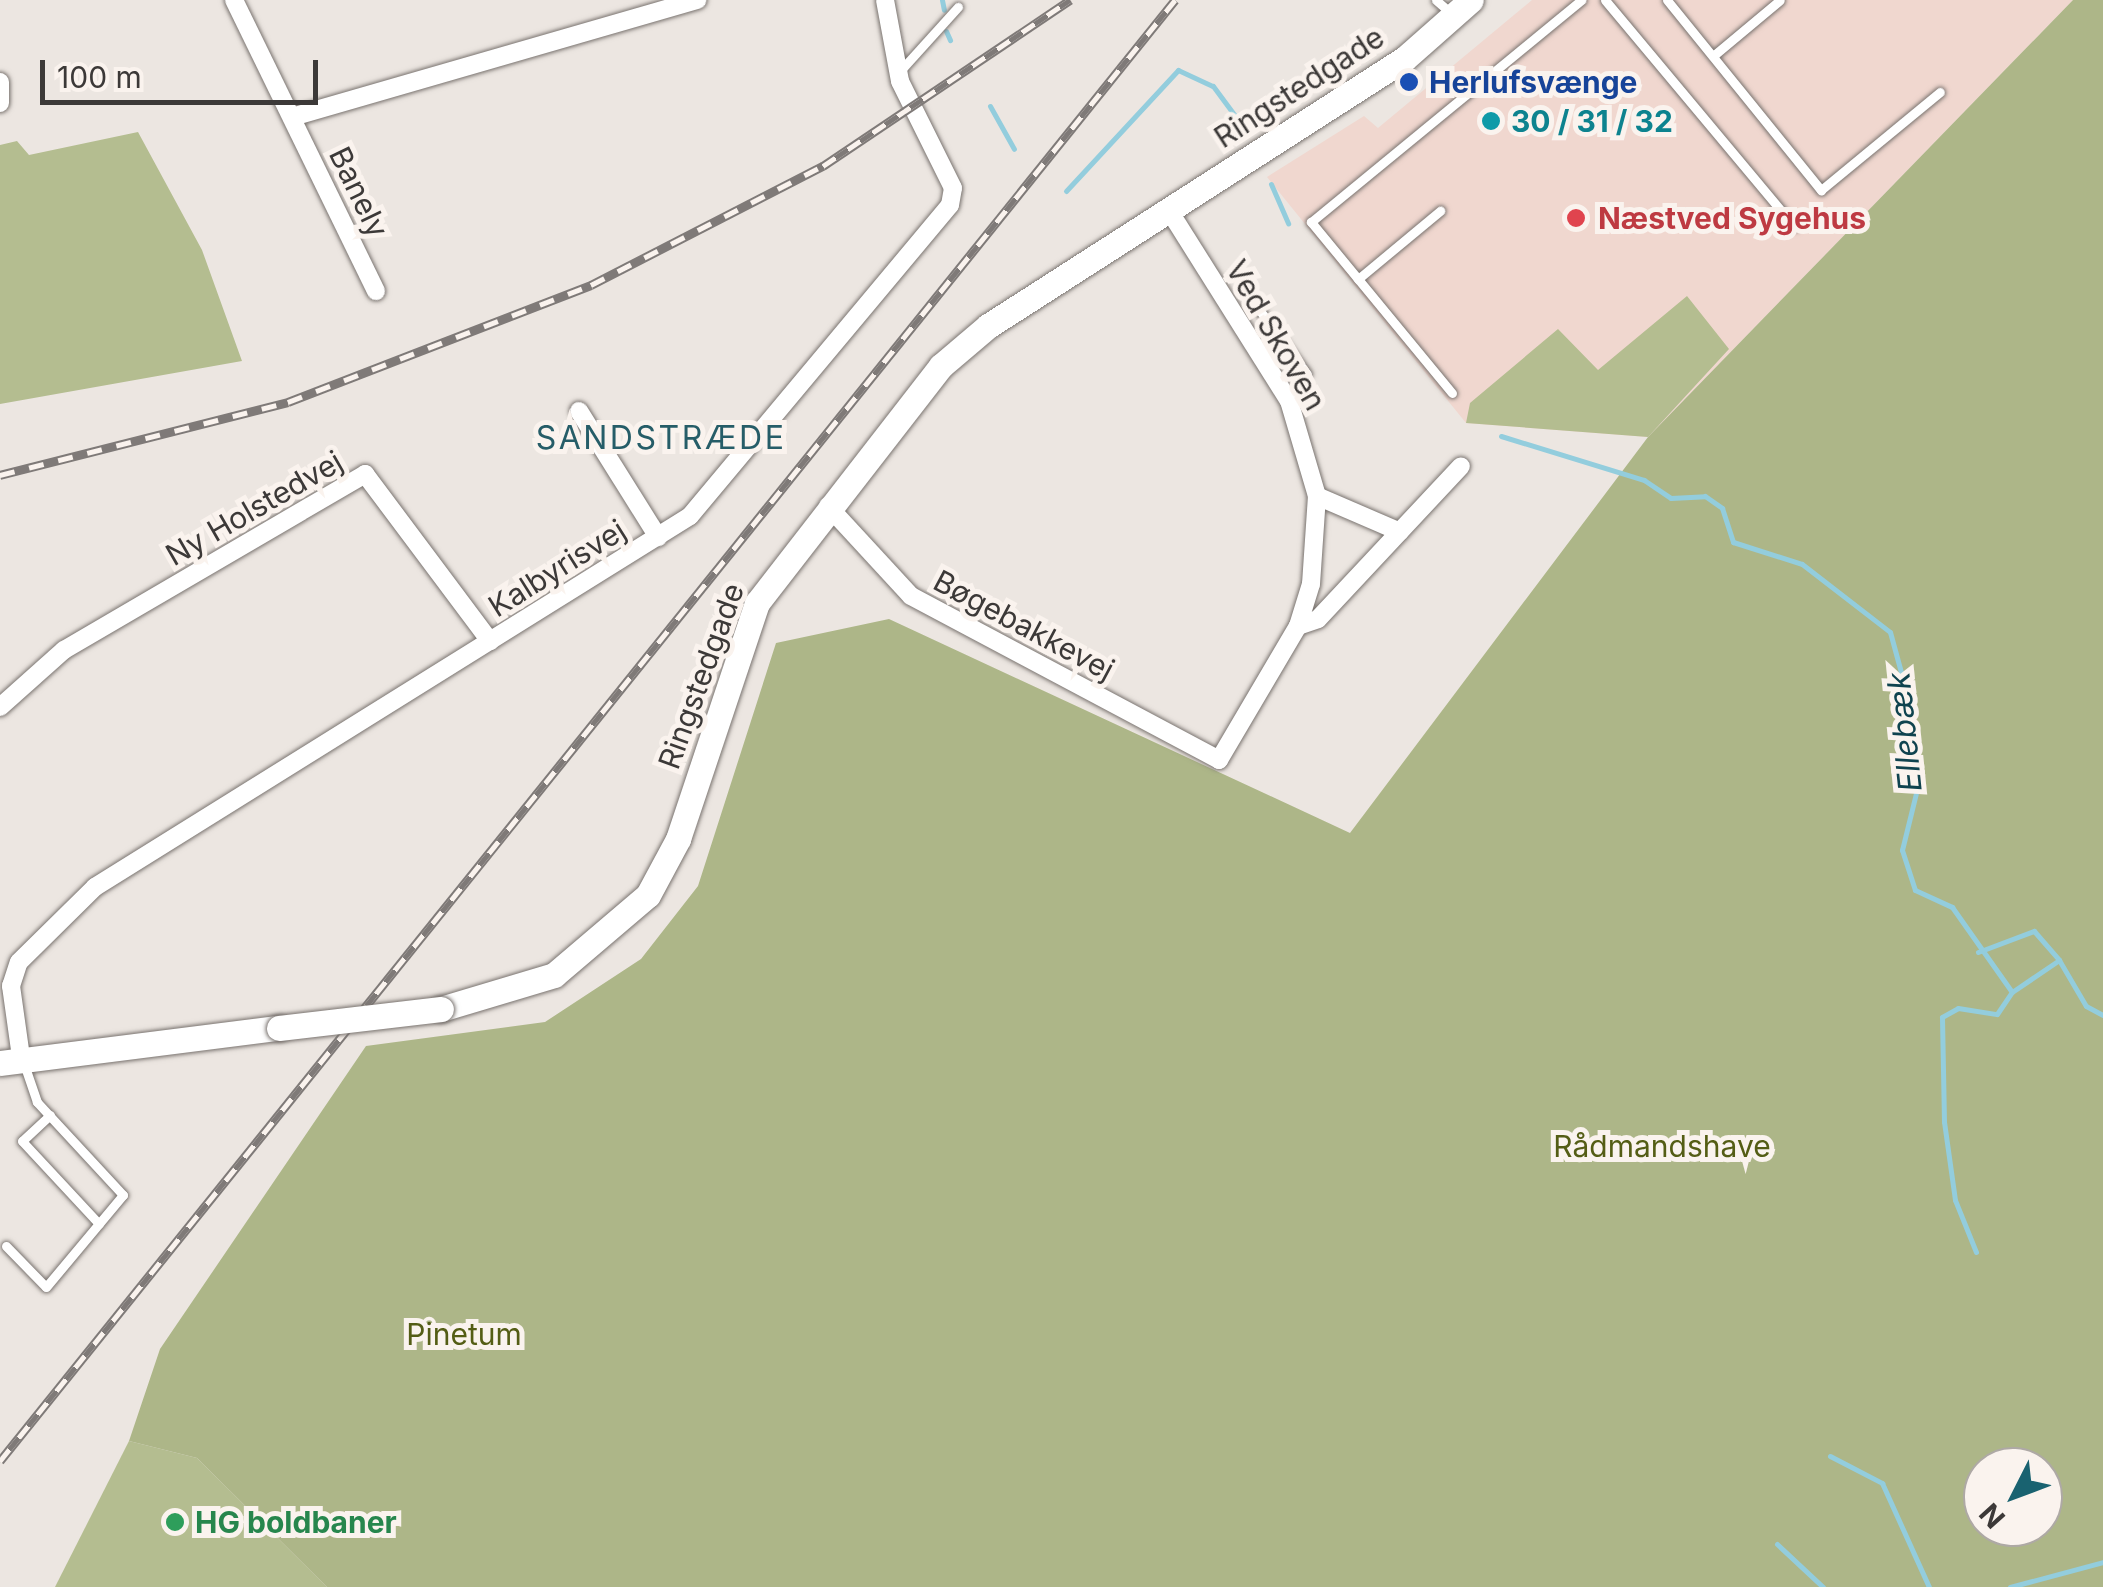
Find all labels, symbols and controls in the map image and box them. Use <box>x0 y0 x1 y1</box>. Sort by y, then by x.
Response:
street label: Ringstedgade <box>1207 19 1391 155</box>
scale bar <box>45 40 322 102</box>
text: 100 m <box>57 59 142 95</box>
place label: Herlufsvænge <box>1429 64 1637 100</box>
marker: Herlufsvænge <box>1398 71 1420 93</box>
place label: 30 / 31 / 32 <box>1511 103 1673 139</box>
marker: 30 / 31 / 32 <box>1480 110 1502 132</box>
street label: Banely <box>322 141 396 243</box>
place label: Næstved Sygehus <box>1598 200 1866 236</box>
marker: Næstved Sygehus <box>1563 205 1589 231</box>
street label: Ved Skoven <box>1219 254 1333 416</box>
district label: SANDSTRÆDE <box>536 419 786 457</box>
street label: Ny Holstedvej <box>159 443 349 573</box>
street label: Kalbyrisvej <box>482 512 632 624</box>
street label: Bøgebakkevej <box>928 562 1120 688</box>
street label: Ringstedgade <box>651 578 751 774</box>
water label: Ellebæk <box>1880 670 1930 794</box>
park label: Rådmandshave <box>1553 1128 1771 1164</box>
park label: Pinetum <box>406 1316 522 1352</box>
north arrow <box>1963 1447 2063 1547</box>
text: N <box>1972 1496 2012 1535</box>
place label: HG boldbaner <box>195 1504 397 1540</box>
marker: HG boldbaner <box>164 1511 186 1533</box>

